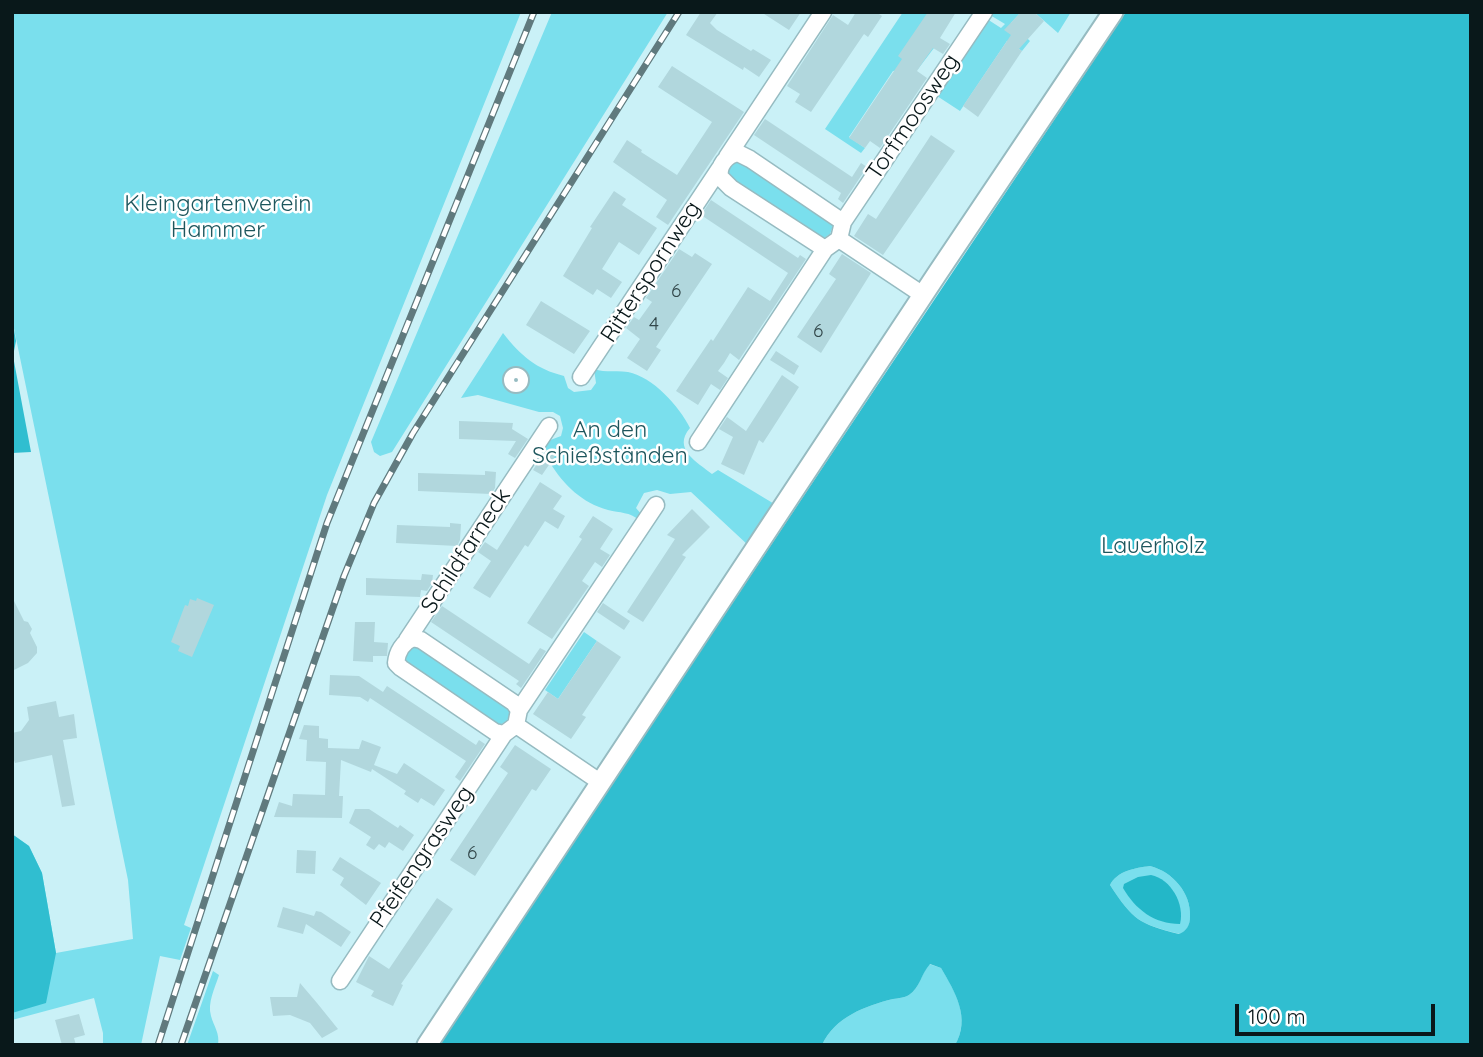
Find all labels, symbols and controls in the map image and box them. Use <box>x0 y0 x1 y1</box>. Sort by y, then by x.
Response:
street label: Torfmoosweg <box>861 49 965 185</box>
park label: Kleingartenverein Hammer <box>124 190 312 244</box>
street label: Ritterspornweg <box>595 196 707 348</box>
house number: 6 <box>671 280 681 302</box>
house number: 4 <box>649 313 659 335</box>
house number: 6 <box>813 320 823 342</box>
park label: An den Schießständen <box>532 416 688 470</box>
street label: Schildfarneck <box>415 483 517 619</box>
park label: Lauerholz <box>1101 532 1205 560</box>
street label: Pfeifengrasweg <box>364 781 480 933</box>
house number: 6 <box>467 842 477 864</box>
scale bar <box>1238 990 1438 1034</box>
text: 100 m <box>1248 1003 1306 1029</box>

